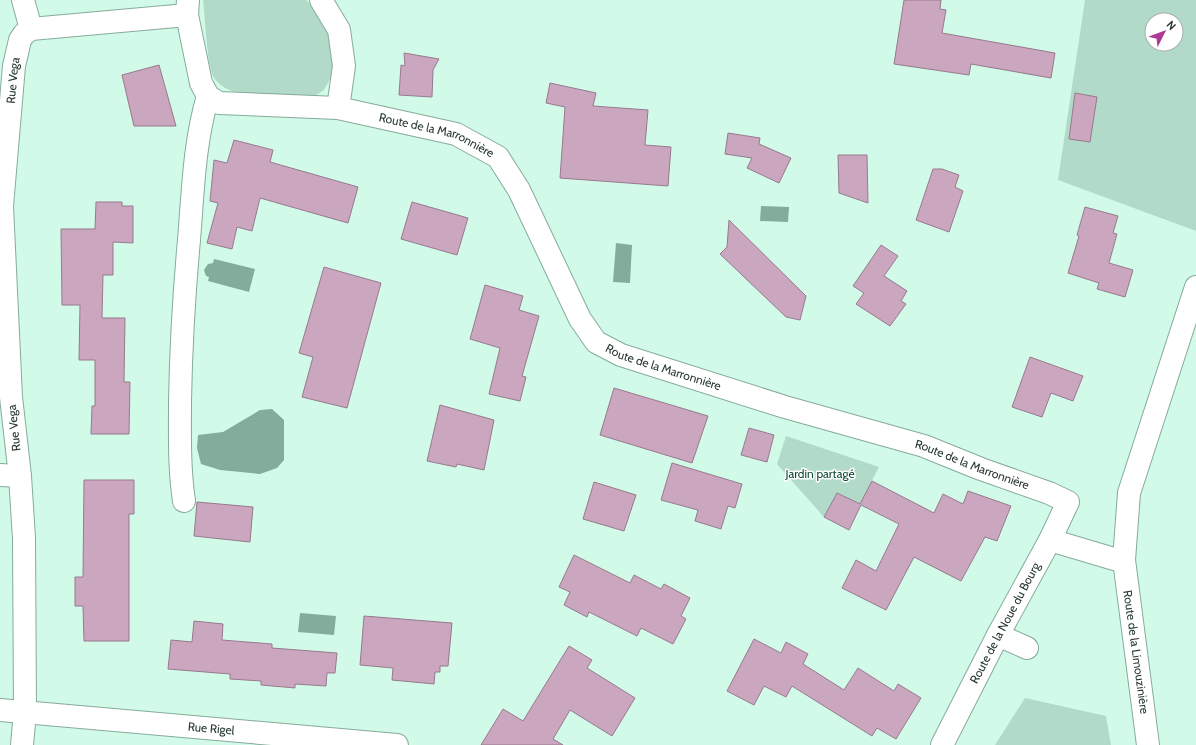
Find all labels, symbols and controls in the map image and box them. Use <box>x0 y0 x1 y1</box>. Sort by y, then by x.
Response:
north arrow <box>1144 12 1184 52</box>
text: N <box>1164 18 1179 33</box>
street label: Rue Vega <box>3 55 23 104</box>
street label: Route de la Marronnière <box>378 109 497 160</box>
street label: Route de la Marronnière <box>603 340 723 393</box>
street label: Rue Vega <box>4 404 23 452</box>
street label: Route de la Marronnière <box>913 436 1031 492</box>
park label: Jardin partagé <box>784 466 855 481</box>
street label: Route de la Noue du Bourg <box>966 559 1043 686</box>
street label: Route de la Limouzinière <box>1120 589 1153 715</box>
street label: Rue Rigel <box>187 719 235 738</box>

